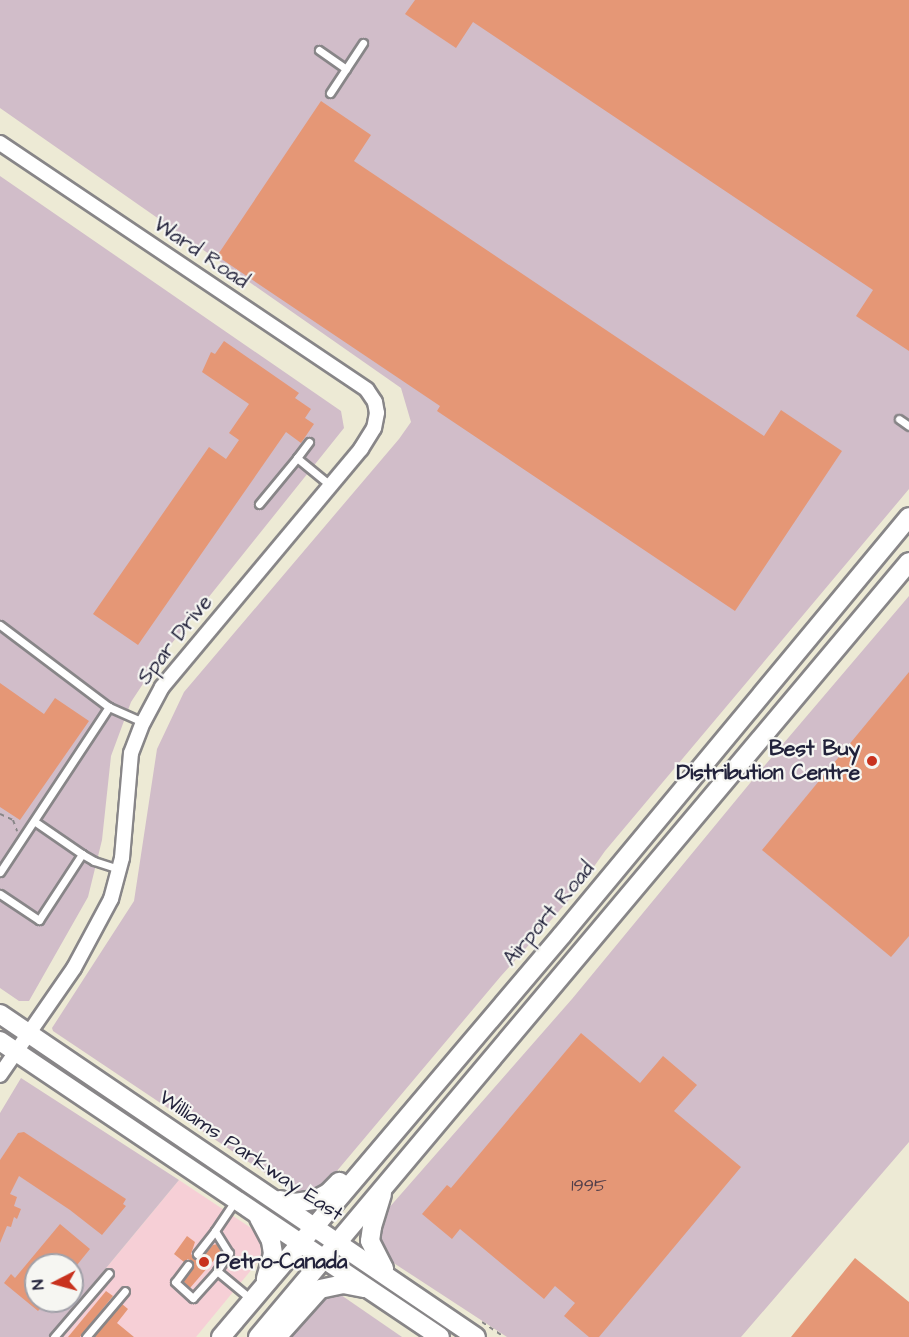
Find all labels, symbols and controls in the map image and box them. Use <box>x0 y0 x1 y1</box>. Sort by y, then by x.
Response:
street label: Ward Road <box>149 212 253 294</box>
street label: Spar Drive <box>132 590 218 690</box>
place label: Best Buy Distribution Centre <box>676 736 860 786</box>
marker: Best Buy Distribution Centre <box>865 754 879 768</box>
street label: Airport Road <box>498 857 600 971</box>
street label: Williams Parkway East <box>154 1085 348 1227</box>
house number: 1995 <box>571 1175 607 1197</box>
place label: Petro-Canada <box>216 1249 347 1275</box>
north arrow <box>24 1253 84 1313</box>
marker: Petro-Canada <box>197 1255 211 1269</box>
text: N <box>27 1279 50 1291</box>

